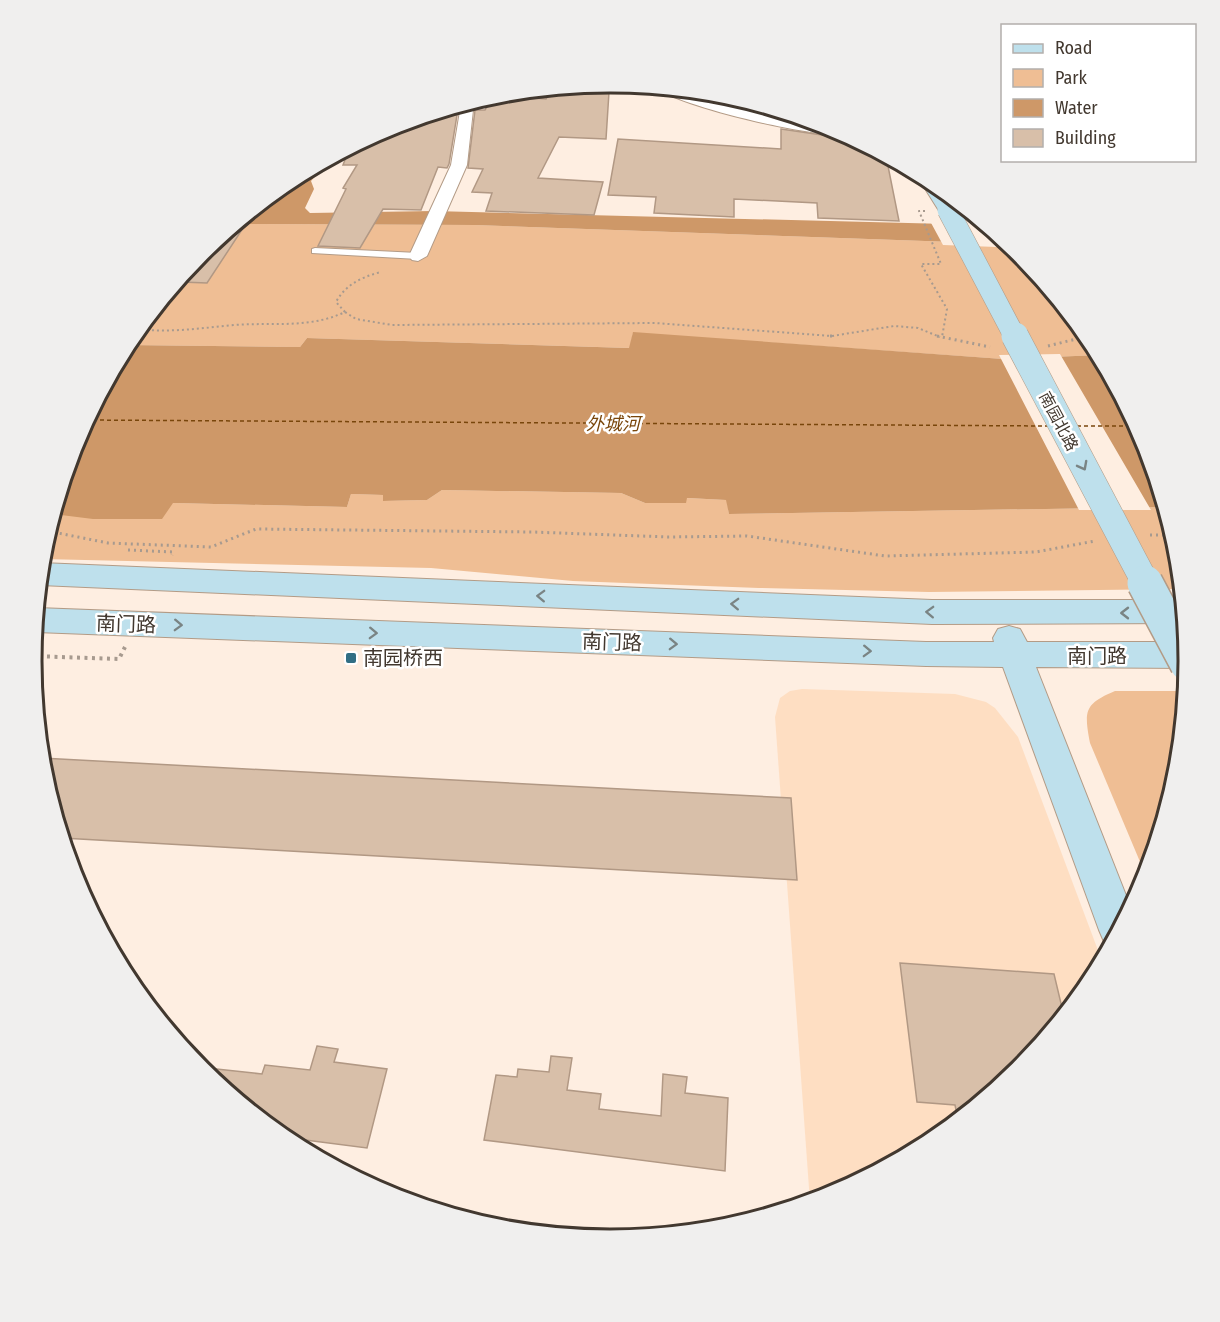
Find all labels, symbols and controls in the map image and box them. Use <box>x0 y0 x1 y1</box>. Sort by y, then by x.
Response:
legend <box>1001 24 1196 162</box>
text: Road <box>1055 37 1092 59</box>
text: Park <box>1055 67 1088 89</box>
text: Water <box>1055 97 1098 119</box>
text: Building <box>1055 127 1116 149</box>
street label: 南园北路 <box>1035 389 1082 454</box>
water label: 外城河 <box>586 413 643 435</box>
one-way arrow <box>1076 460 1087 471</box>
one-way arrow <box>536 589 545 602</box>
one-way arrow <box>731 598 740 611</box>
one-way arrow <box>926 606 935 618</box>
one-way arrow <box>1121 607 1130 619</box>
street label: 南门路 <box>96 611 156 637</box>
one-way arrow <box>173 619 182 632</box>
one-way arrow <box>368 626 377 639</box>
street label: 南门路 <box>582 629 642 655</box>
one-way arrow <box>668 638 677 650</box>
street label: 南门路 <box>1067 644 1127 668</box>
one-way arrow <box>863 645 872 658</box>
place label: 南园桥西 <box>363 646 443 670</box>
marker: 南园桥西 <box>344 651 358 665</box>

